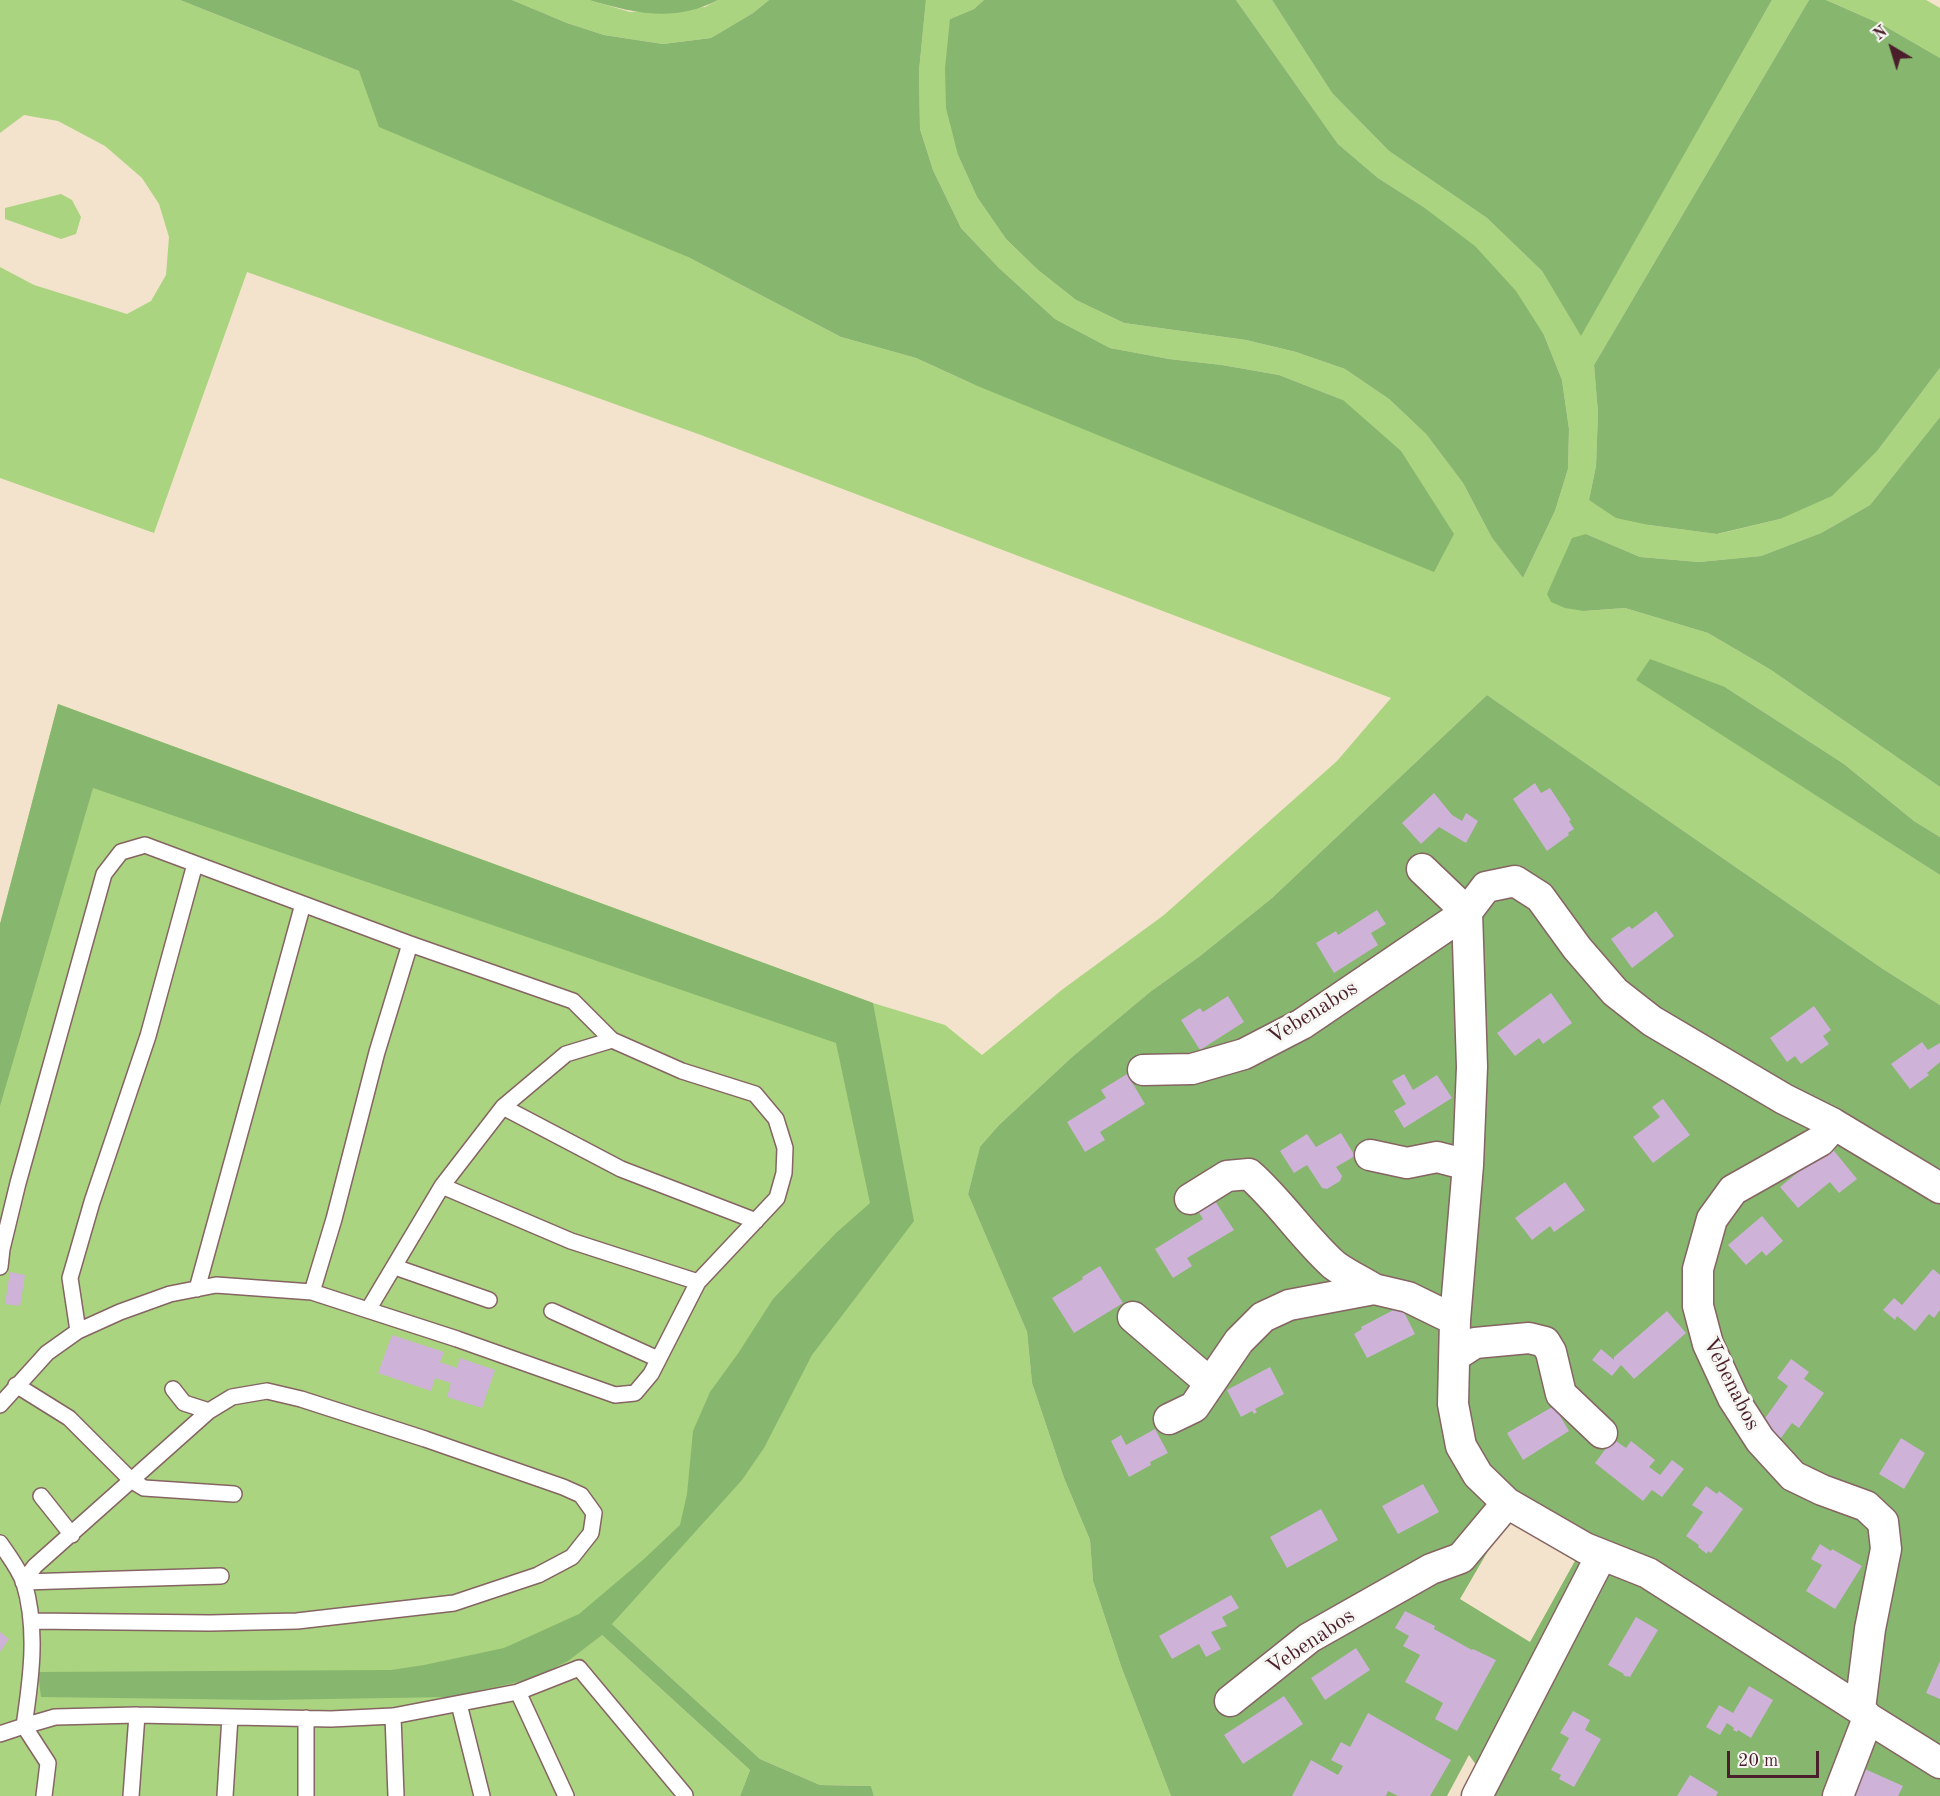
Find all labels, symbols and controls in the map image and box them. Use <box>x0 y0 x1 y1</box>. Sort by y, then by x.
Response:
north arrow <box>1862 18 1922 78</box>
text: N <box>1871 24 1891 44</box>
street label: Vebenabos <box>1263 975 1363 1051</box>
street label: Vebenabos <box>1696 1333 1766 1435</box>
street label: Vebenabos <box>1262 1603 1360 1681</box>
scale bar <box>1730 1739 1822 1777</box>
text: 20 m <box>1738 1752 1778 1770</box>

